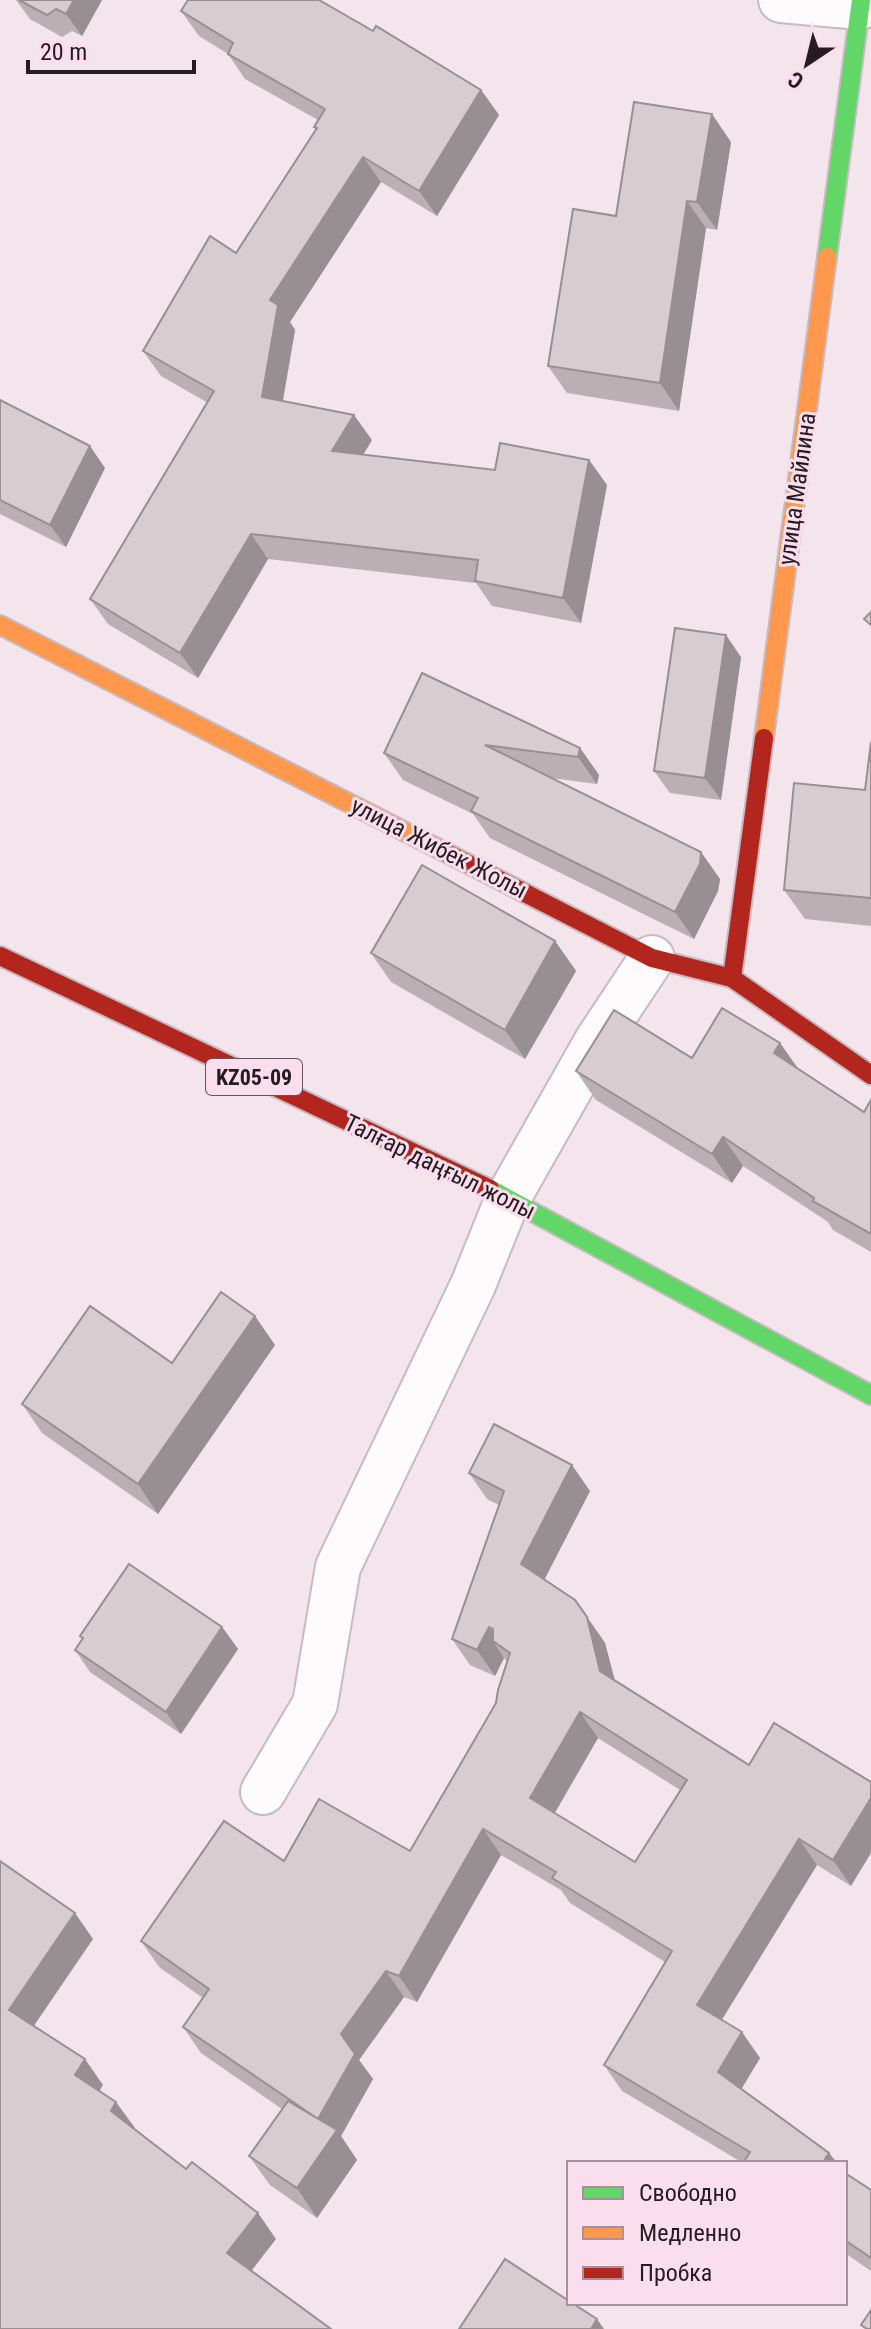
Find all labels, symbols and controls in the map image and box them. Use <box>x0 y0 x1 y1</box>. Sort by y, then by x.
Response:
scale bar <box>28 24 194 74</box>
north arrow <box>767 24 847 104</box>
text: 20 m <box>40 38 87 66</box>
text: С <box>784 66 808 94</box>
street label: улица Майлина <box>772 411 822 567</box>
street label: улица Жибек Жолы <box>346 792 532 904</box>
road number: KZ05-09 <box>206 1059 302 1095</box>
street label: Талғар даңғыл жолы <box>340 1109 540 1225</box>
legend <box>567 2161 847 2305</box>
text: Свободно <box>639 2179 737 2207</box>
text: Медленно <box>639 2219 741 2247</box>
text: Пробка <box>639 2259 712 2287</box>

